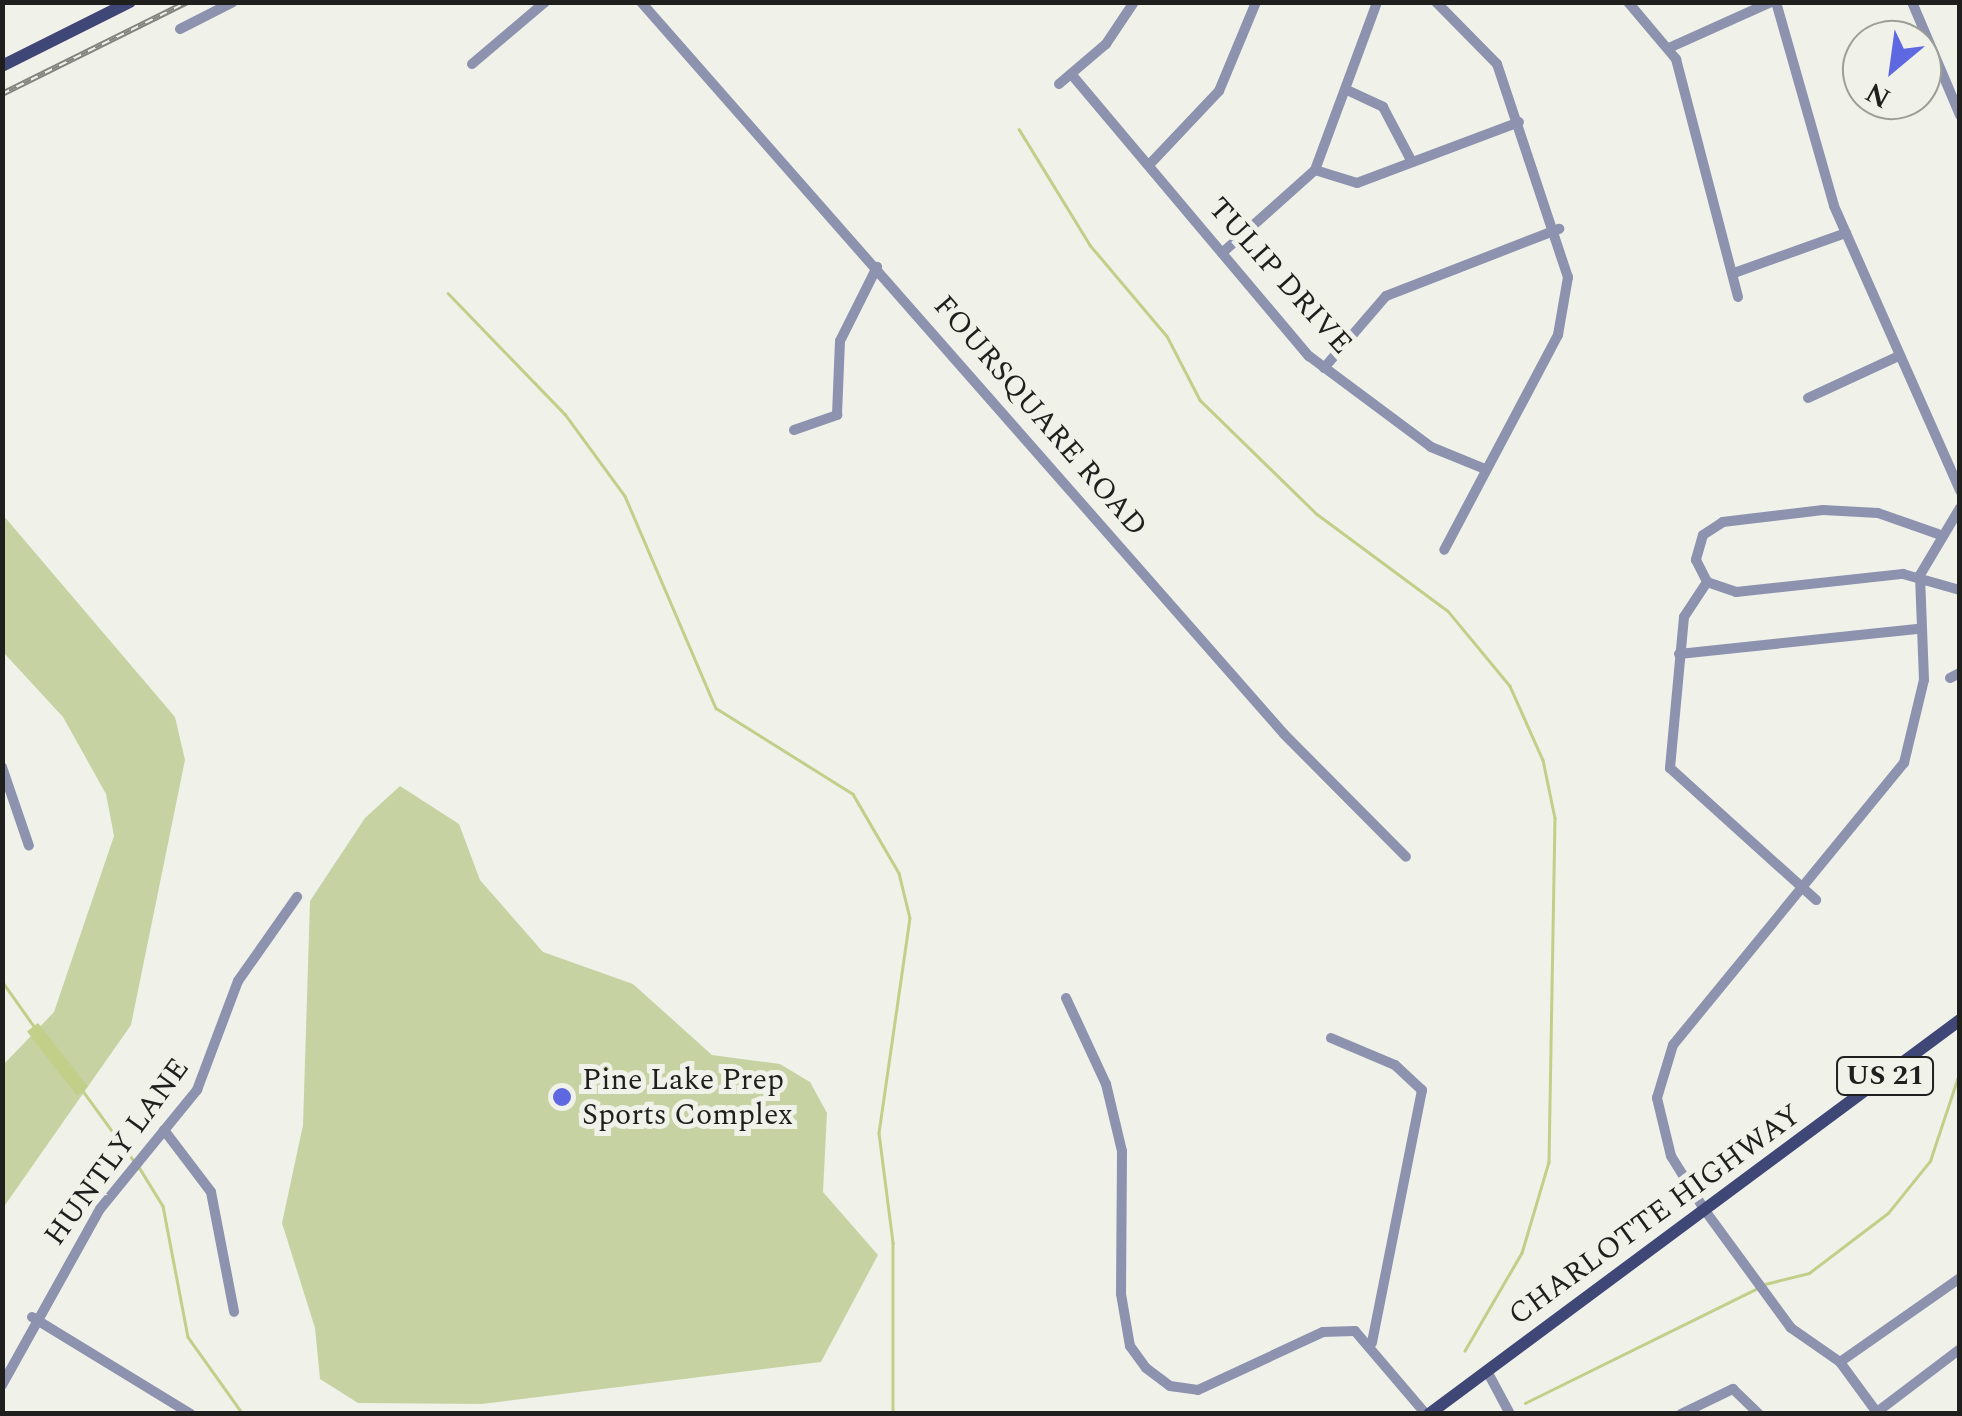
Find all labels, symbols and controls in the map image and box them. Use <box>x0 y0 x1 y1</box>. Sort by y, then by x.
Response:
north arrow <box>1842 20 1942 120</box>
text: N <box>1858 71 1899 119</box>
street label: TULIP DRIVE <box>1200 190 1360 362</box>
street label: FOURSQUARE ROAD <box>926 288 1154 544</box>
street label: HUNTLY LANE <box>37 1051 197 1253</box>
road number: US 21 <box>1835 1053 1935 1099</box>
place label: Pine Lake Prep Sports Complex <box>582 1062 793 1132</box>
marker: Pine Lake Prep Sports Complex <box>551 1086 573 1108</box>
street label: CHARLOTTE HIGHWAY <box>1502 1097 1808 1333</box>

